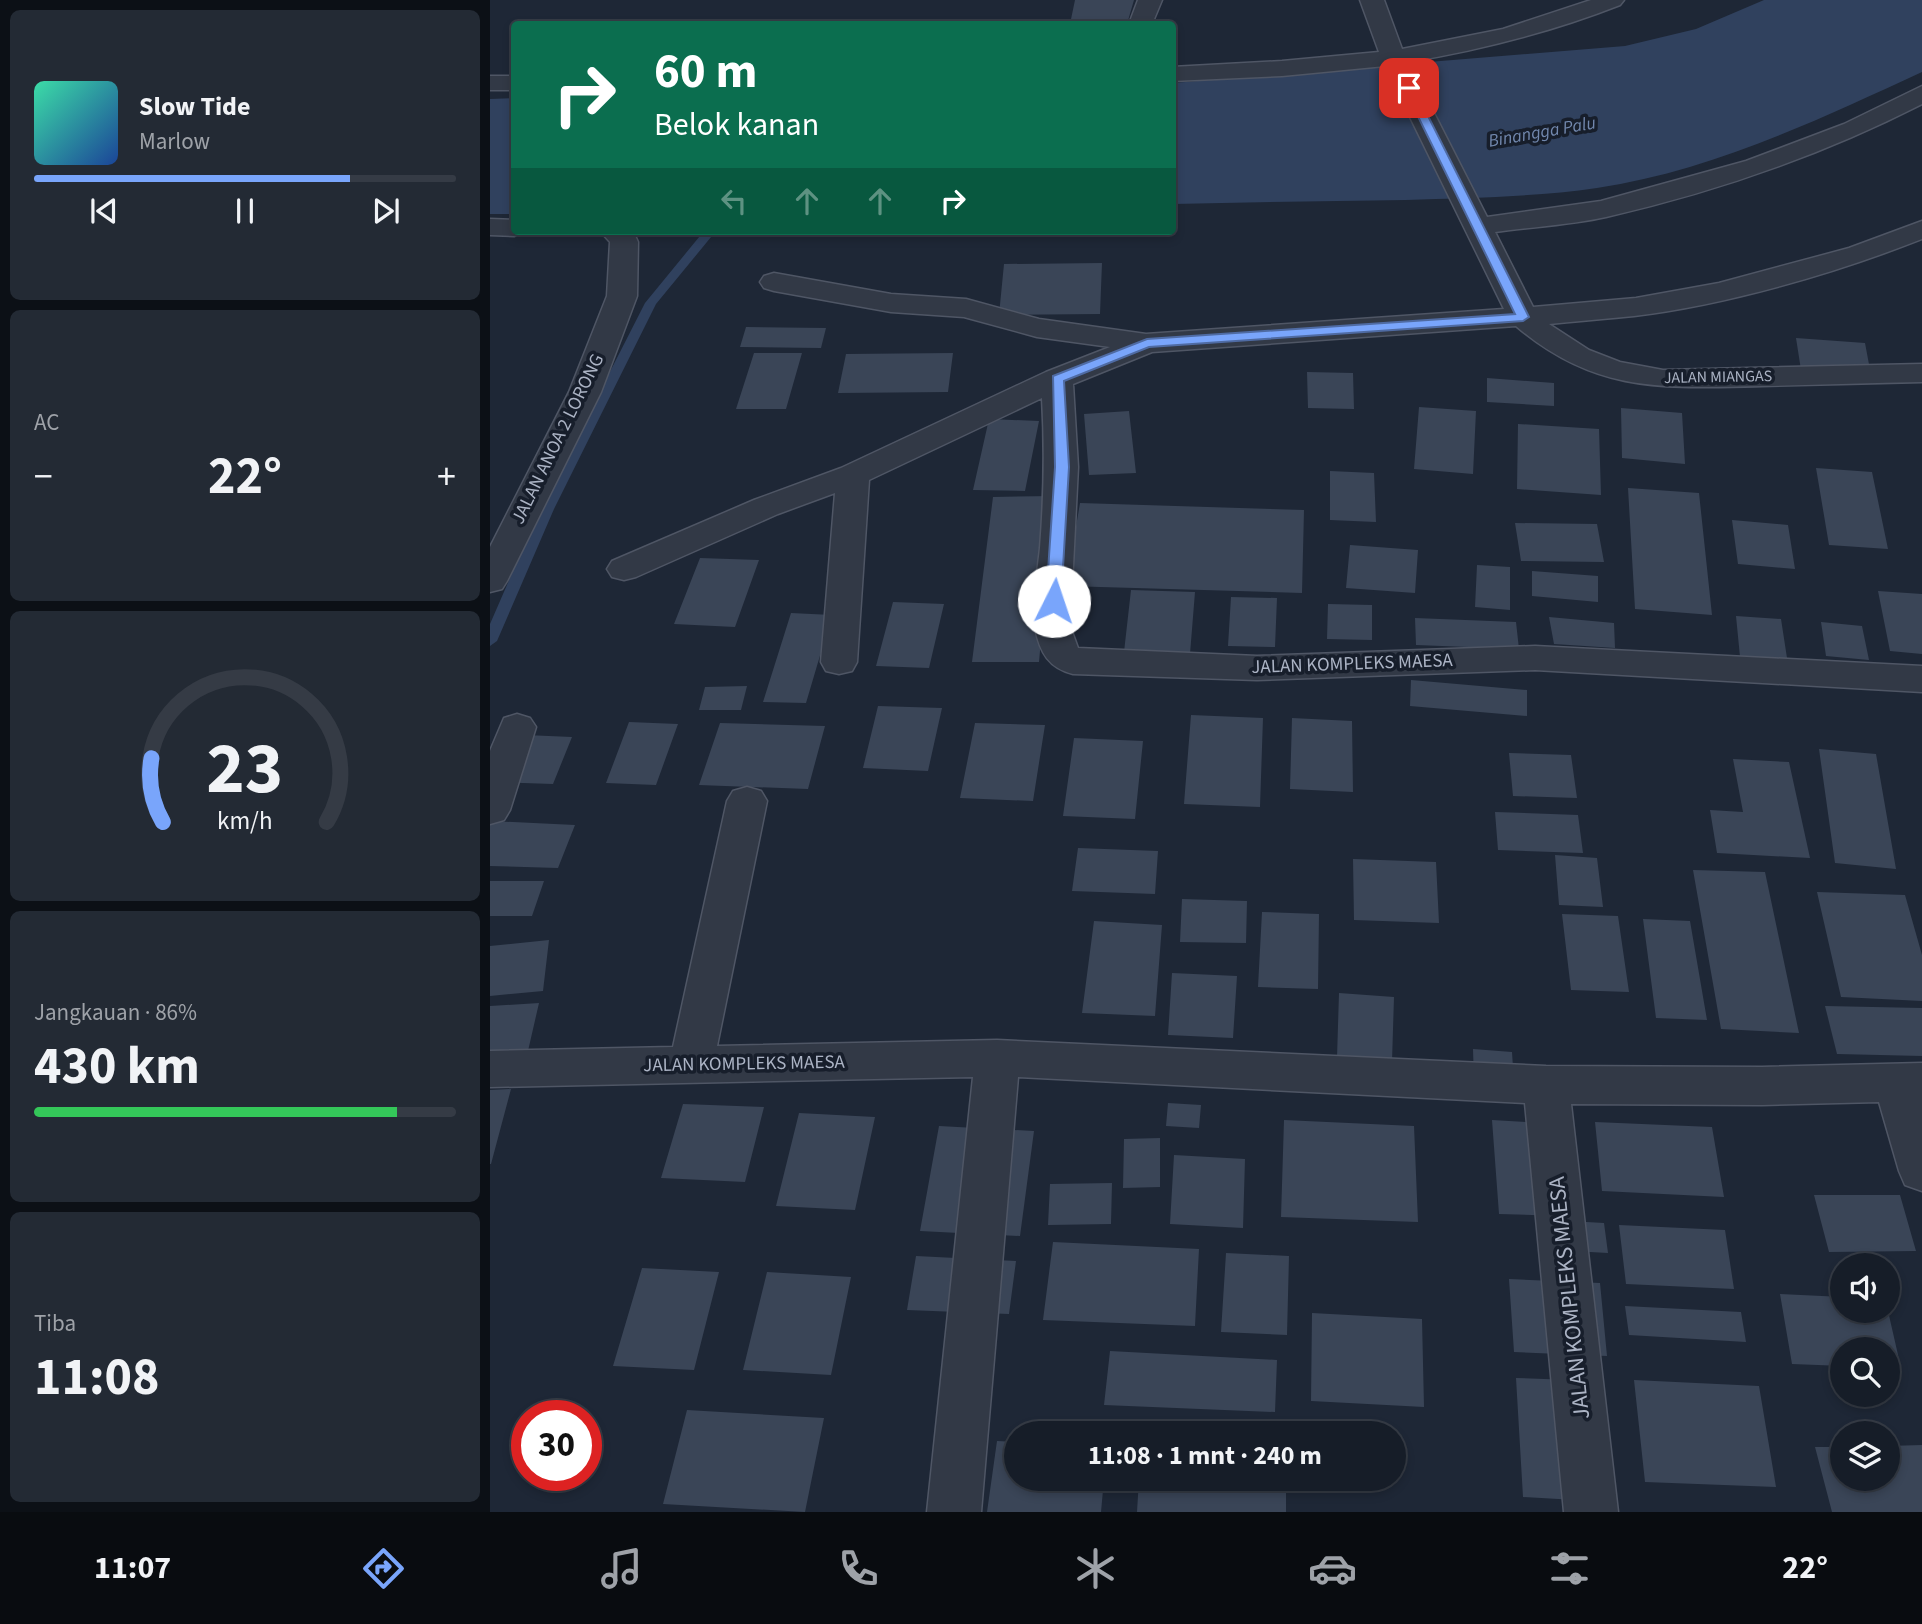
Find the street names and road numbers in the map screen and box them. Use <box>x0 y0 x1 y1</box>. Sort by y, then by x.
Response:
street label: JALAN ANOA 2 LORONG <box>505 349 611 529</box>
street label: JALAN MIANGAS <box>1664 365 1772 389</box>
street label: JALAN KOMPLEKS MAESA <box>1251 647 1454 681</box>
street label: JALAN KOMPLEKS MAESA <box>643 1049 846 1079</box>
street label: JALAN KOMPLEKS MAESA <box>1540 1174 1598 1421</box>

